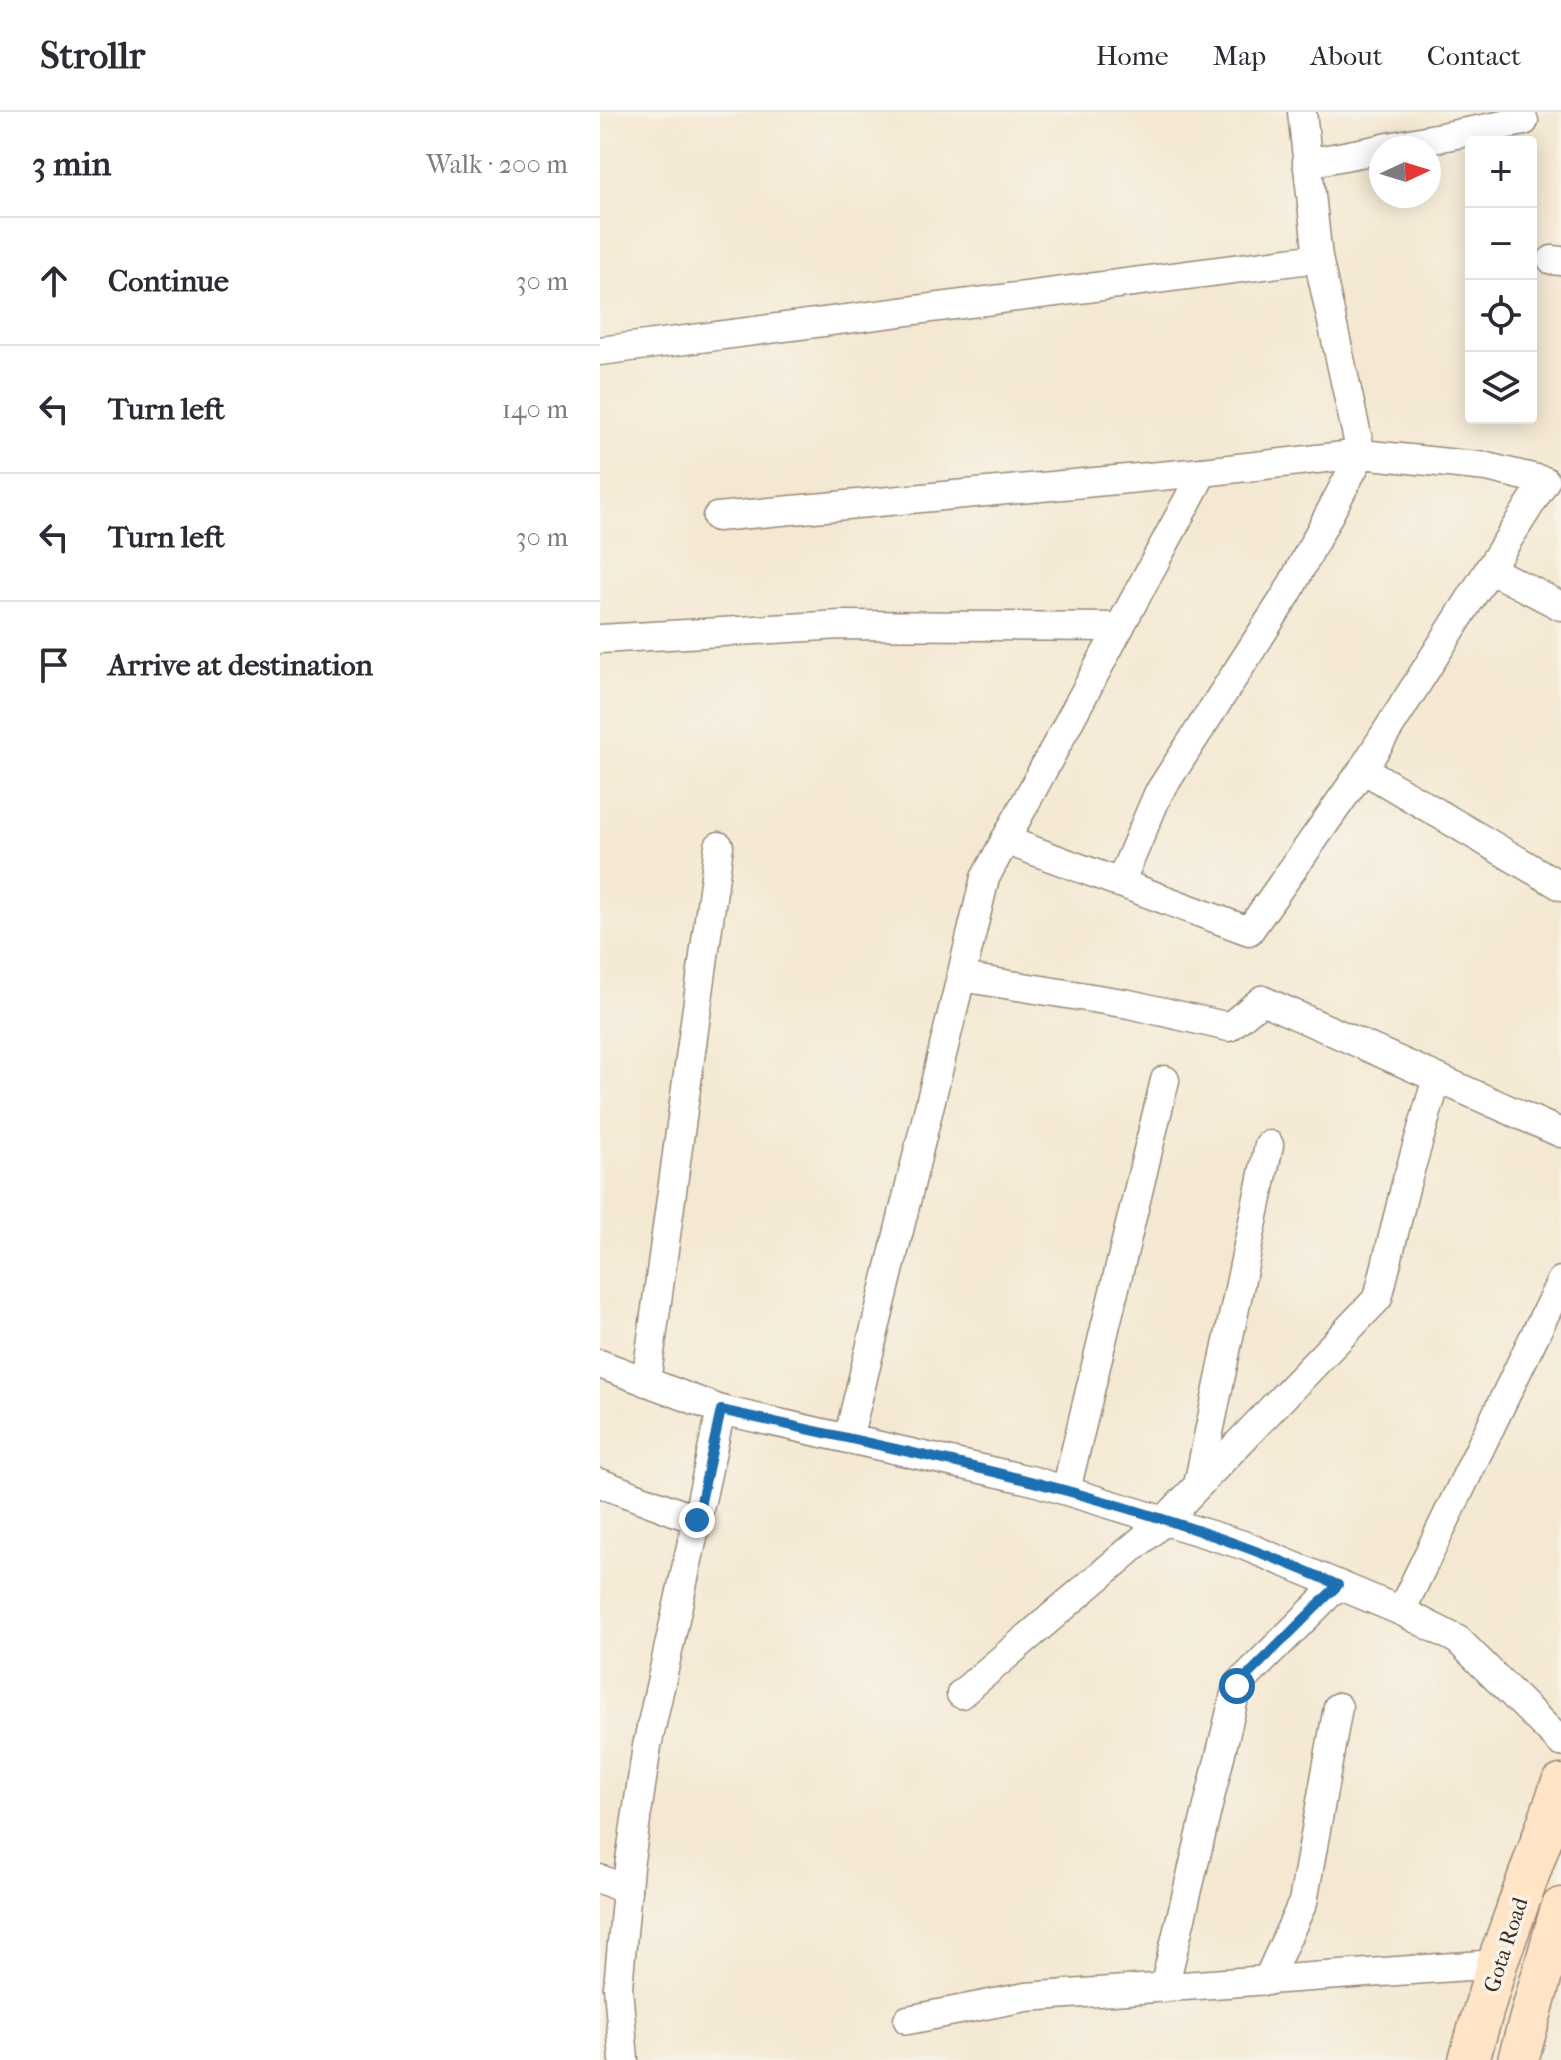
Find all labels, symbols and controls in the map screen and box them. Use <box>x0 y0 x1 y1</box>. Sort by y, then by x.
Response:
text: Strollr <box>40 33 145 78</box>
text: Home <box>1096 39 1169 72</box>
text: Map <box>1213 39 1266 72</box>
text: About <box>1310 39 1383 72</box>
text: Contact <box>1427 39 1521 72</box>
north arrow <box>1369 136 1441 208</box>
map controls <box>1465 136 1537 424</box>
button: + <box>1465 136 1537 208</box>
text: 3 min <box>32 144 111 184</box>
text: Walk · 200 m <box>426 149 568 180</box>
button: − <box>1465 208 1537 280</box>
icon: ahead <box>32 259 76 303</box>
text: Continue <box>108 264 229 299</box>
text: 30 m <box>516 266 568 297</box>
button: locate <box>1465 280 1537 352</box>
button: layers <box>1465 352 1537 424</box>
icon: left <box>32 387 76 431</box>
text: Turn left <box>108 392 225 427</box>
text: 140 m <box>502 394 568 425</box>
icon: left <box>32 515 76 559</box>
text: Turn left <box>108 520 225 555</box>
text: 30 m <box>516 522 568 553</box>
icon: arrive <box>32 643 76 687</box>
text: Arrive at destination <box>108 648 373 683</box>
route end <box>679 1502 715 1538</box>
route start <box>1219 1668 1255 1704</box>
street label: Gota Road <box>1478 1893 1534 1996</box>

